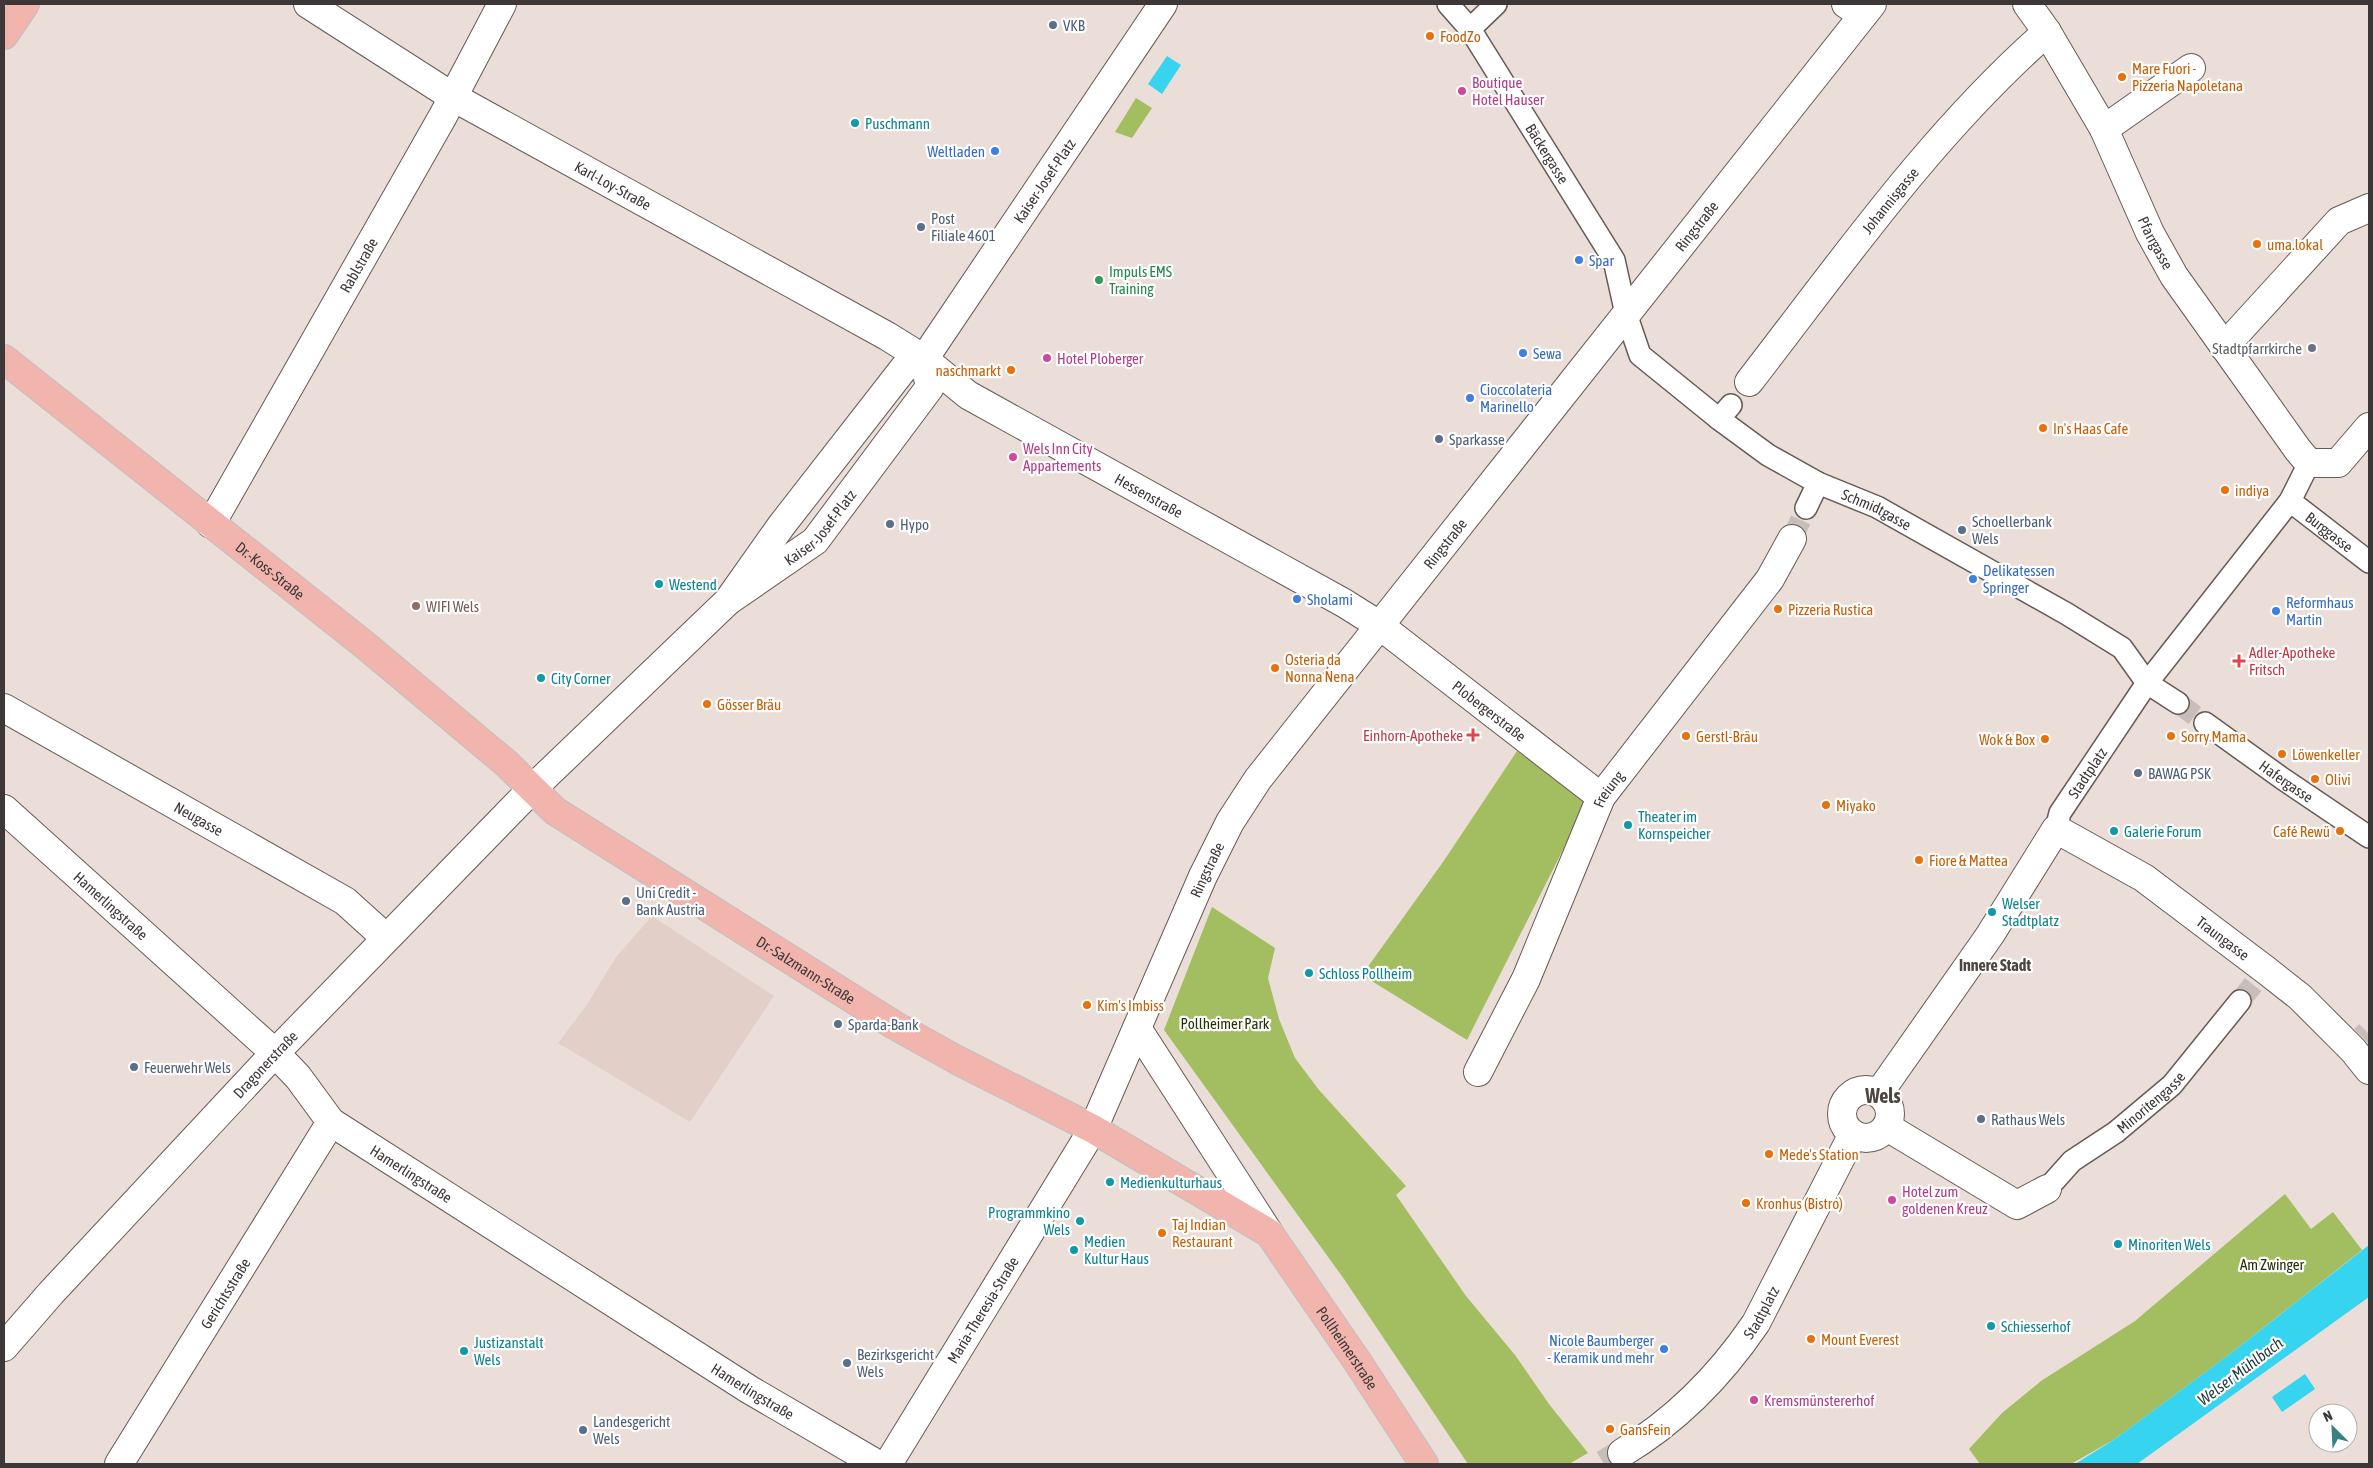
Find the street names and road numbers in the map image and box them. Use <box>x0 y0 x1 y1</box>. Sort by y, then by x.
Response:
street label: Bäckergasse <box>1523 120 1573 187</box>
street label: Kaiser-Josef-Platz <box>1010 135 1079 226</box>
street label: Karl-Loy-Straße <box>572 157 654 213</box>
street label: Johannisgasse <box>1858 164 1922 237</box>
street label: Ringstraße <box>1671 197 1721 254</box>
street label: Pfarrgasse <box>2135 214 2177 272</box>
street label: Rablstraße <box>336 234 381 295</box>
street label: Hessenstraße <box>1112 470 1186 521</box>
street label: Schmidtgasse <box>1839 485 1915 533</box>
street label: Kaiser-Josef-Platz <box>781 486 859 568</box>
street label: Burggasse <box>2303 508 2357 555</box>
street label: Ringstraße <box>1420 515 1470 572</box>
street label: Dr.-Koss-Straße <box>233 538 308 603</box>
street label: Plobergerstraße <box>1449 677 1530 744</box>
street label: Stadtplatz <box>2064 744 2110 801</box>
street label: Hafergasse <box>2256 757 2317 805</box>
street label: Freiung <box>1589 767 1627 810</box>
street label: Neugasse <box>171 798 227 839</box>
street label: Ringstraße <box>1186 839 1227 900</box>
street label: Hamerlingstraße <box>71 868 152 943</box>
street label: Traungasse <box>2193 912 2253 963</box>
street label: Dr.-Salzmann-Straße <box>754 932 859 1007</box>
street label: Dragonerstraße <box>229 1027 301 1101</box>
street label: Minoritengasse <box>2113 1068 2188 1136</box>
street label: Hamerlingstraße <box>367 1141 455 1206</box>
street label: Maria-Theresia-Straße <box>943 1253 1022 1366</box>
street label: Gerichtsstraße <box>197 1255 253 1332</box>
street label: Stadtplatz <box>1740 1283 1782 1342</box>
street label: Pollheimerstraße <box>1313 1303 1382 1393</box>
street label: Hamerlingstraße <box>708 1359 797 1422</box>

